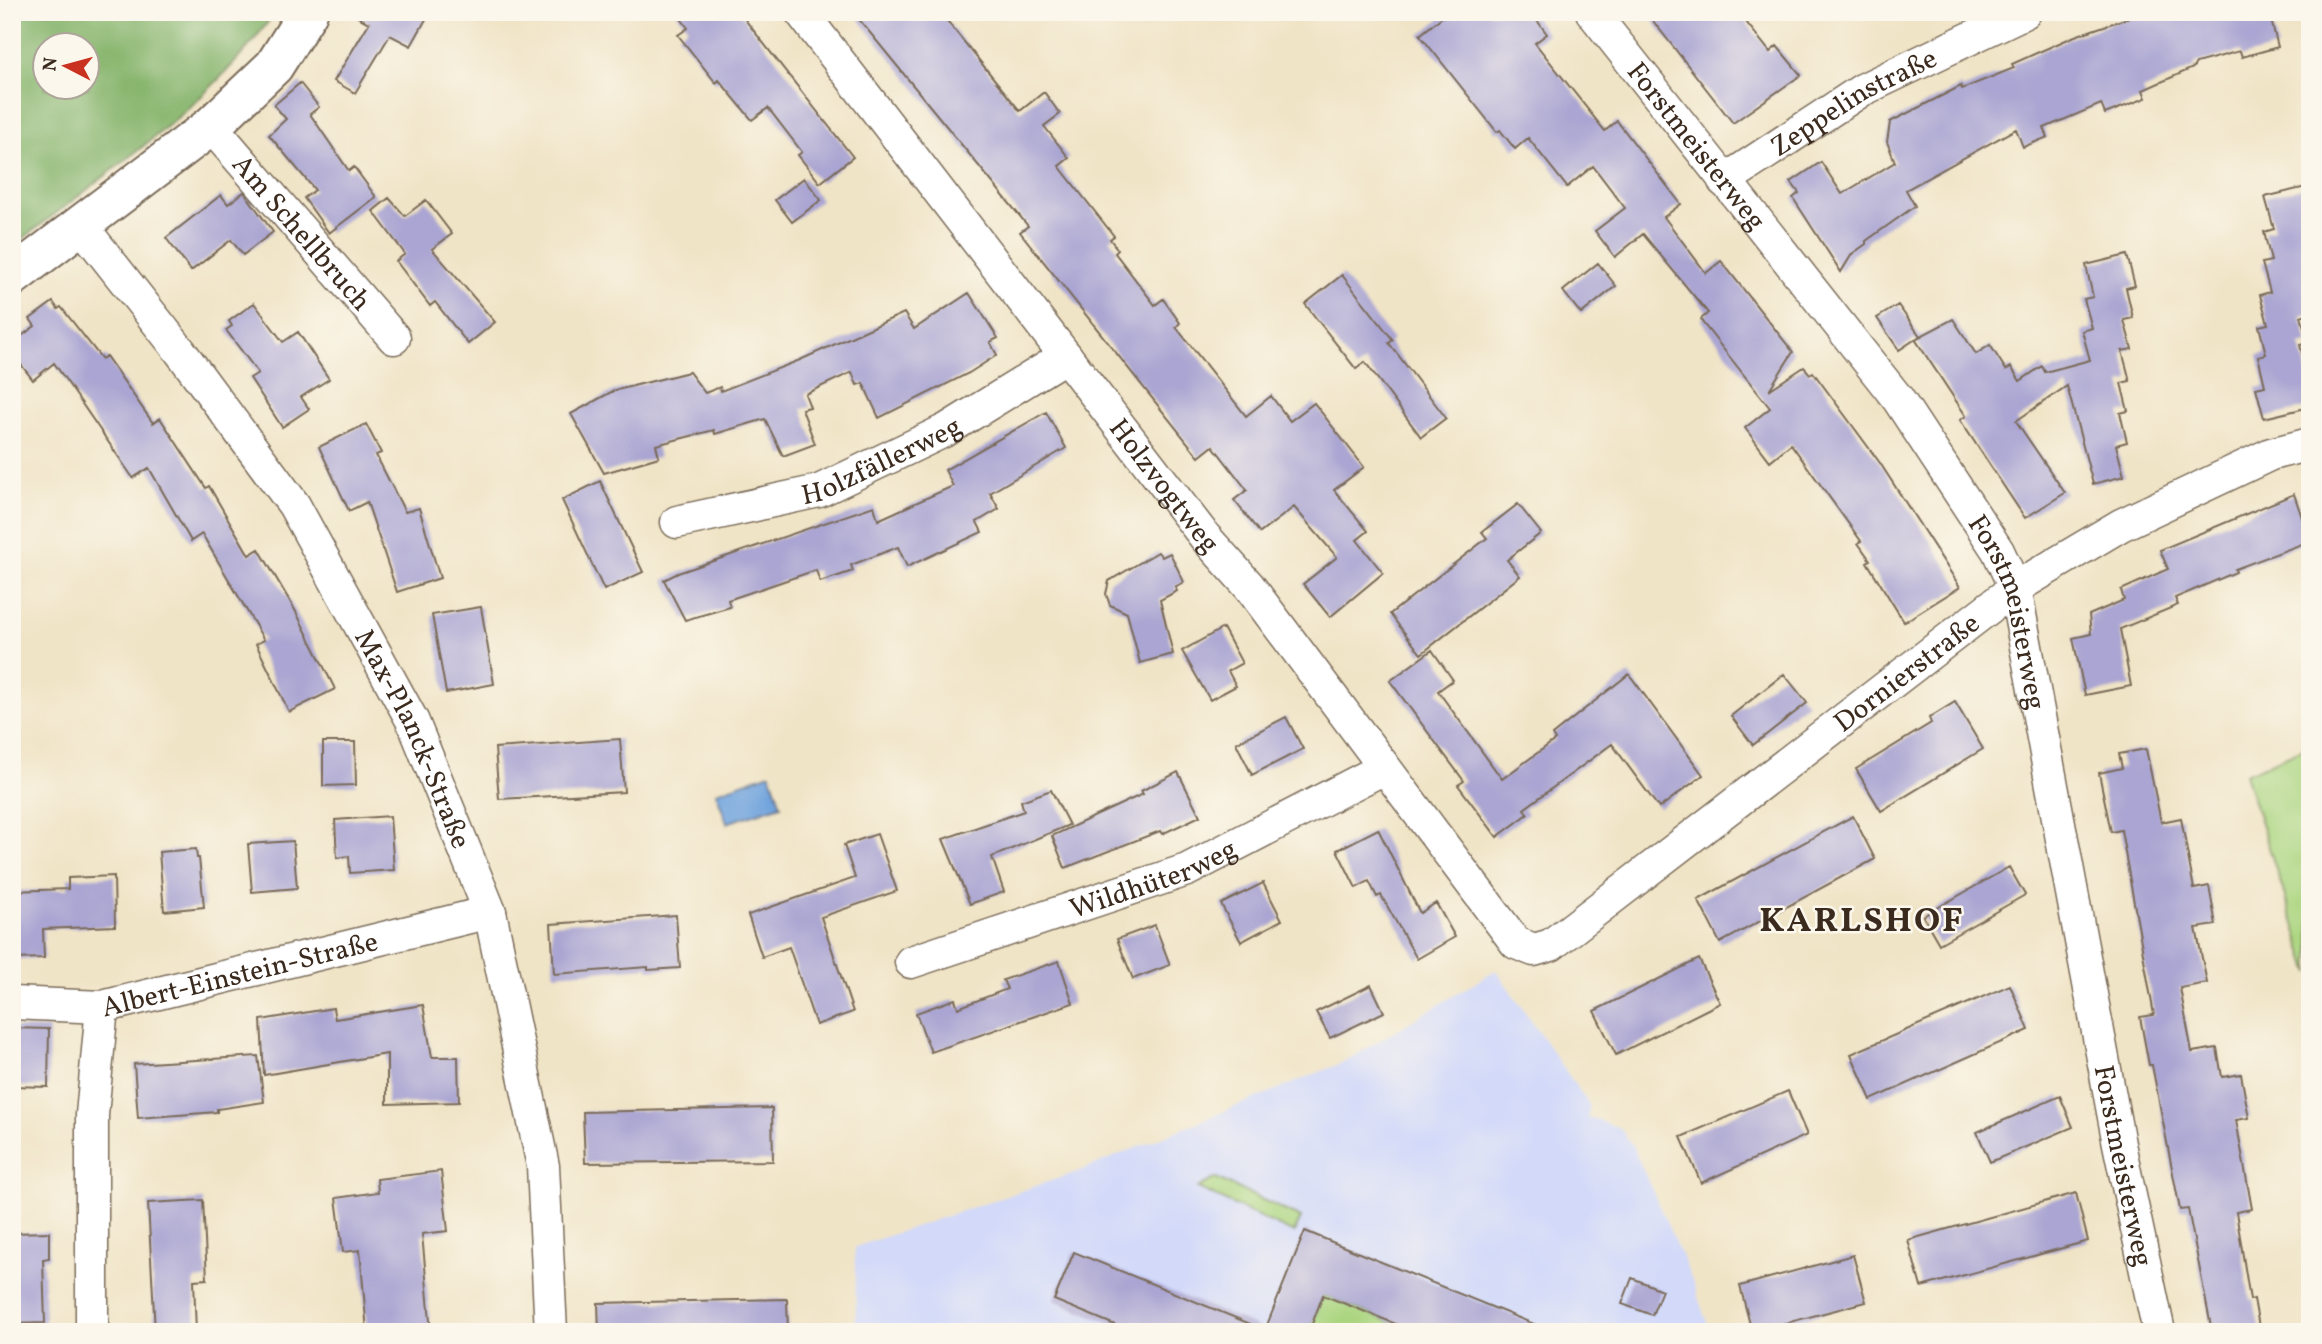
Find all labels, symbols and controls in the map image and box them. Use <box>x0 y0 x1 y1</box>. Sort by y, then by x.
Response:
north arrow <box>32 32 102 102</box>
street label: Zeppelinstraße <box>1763 40 1944 167</box>
street label: Forstmeisterweg <box>1617 54 1774 239</box>
text: N <box>37 56 65 73</box>
street label: Am Schellbruch <box>222 147 379 320</box>
street label: Holzfällerweg <box>798 408 970 516</box>
street label: Holzvogtweg <box>1099 411 1228 563</box>
street label: Forstmeisterweg <box>1957 508 2054 713</box>
street label: Dornierstraße <box>1826 605 1989 743</box>
street label: Max-Planck-Straße <box>344 623 479 855</box>
street label: Wildhüterweg <box>1065 831 1244 930</box>
district label: KARLSHOF <box>1759 898 1965 946</box>
street label: Albert-Einstein-Straße <box>98 923 382 1028</box>
street label: Forstmeisterweg <box>2083 1062 2162 1271</box>

